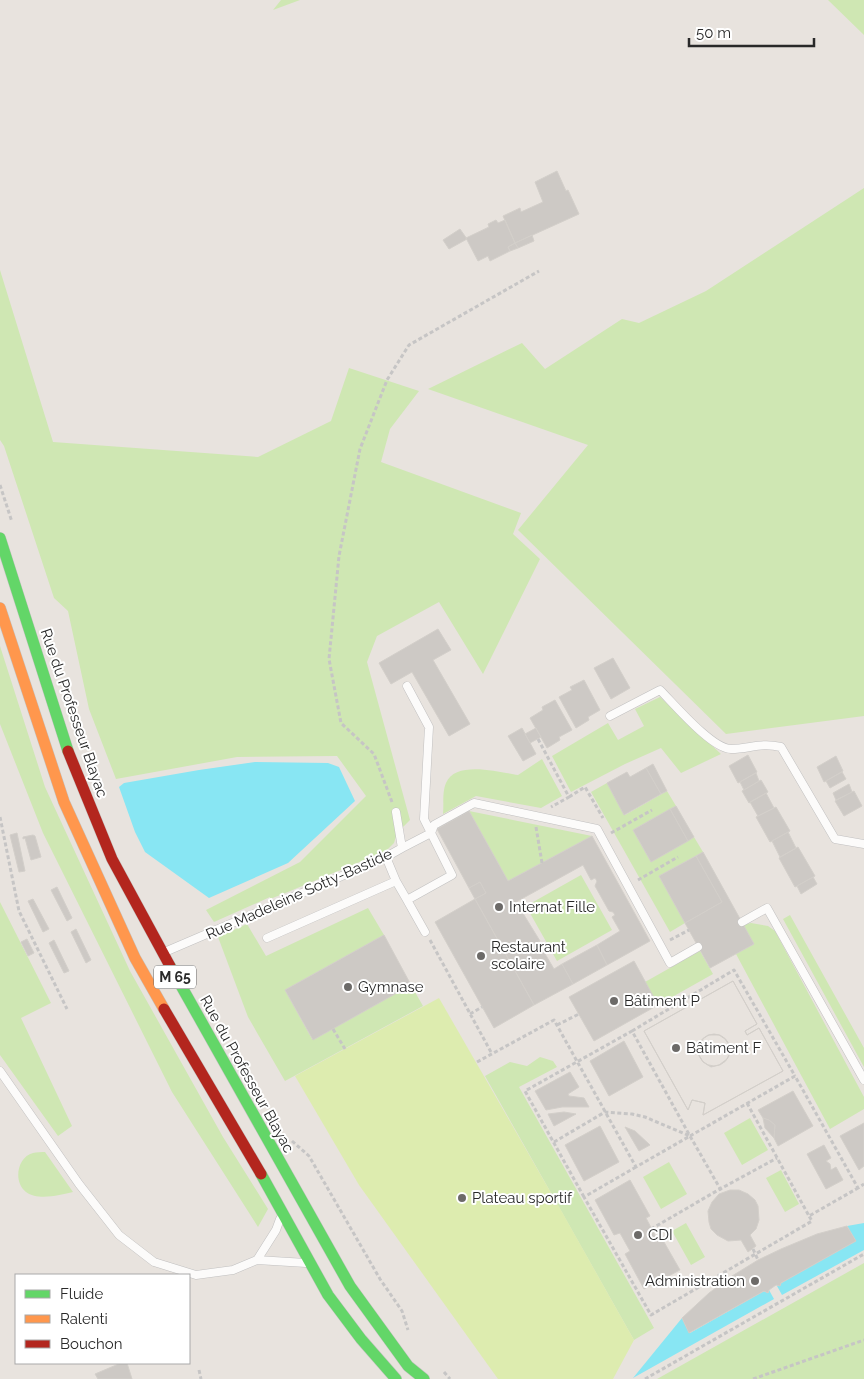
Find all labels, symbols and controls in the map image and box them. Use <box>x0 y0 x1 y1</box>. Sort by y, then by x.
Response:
scale bar <box>689 15 814 47</box>
text: 50 m <box>696 24 731 42</box>
street label: Rue du Professeur Blayac <box>37 626 111 800</box>
street label: Rue Madeleine Sotty-Bastide <box>203 845 395 943</box>
place label: Internat Fille <box>509 898 595 916</box>
marker: Internat Fille <box>493 901 505 913</box>
place label: Restaurant scolaire <box>491 938 566 973</box>
marker: Restaurant scolaire <box>475 950 487 962</box>
road number: M 65 <box>154 966 196 989</box>
place label: Gymnase <box>358 978 424 996</box>
marker: Gymnase <box>342 981 354 993</box>
street label: Rue du Professeur Blayac <box>196 992 298 1156</box>
place label: Bâtiment P <box>624 992 700 1010</box>
marker: Bâtiment P <box>608 995 620 1007</box>
place label: Bâtiment F <box>686 1039 762 1057</box>
marker: Bâtiment F <box>670 1042 682 1054</box>
place label: Plateau sportif <box>472 1189 573 1207</box>
marker: Plateau sportif <box>456 1192 468 1204</box>
place label: CDI <box>648 1226 673 1244</box>
marker: CDI <box>632 1229 644 1241</box>
place label: Administration <box>645 1272 745 1290</box>
legend <box>15 1274 190 1364</box>
marker: Administration <box>749 1275 761 1287</box>
text: Fluide <box>60 1285 103 1303</box>
text: Ralenti <box>60 1310 108 1328</box>
text: Bouchon <box>60 1335 122 1353</box>

